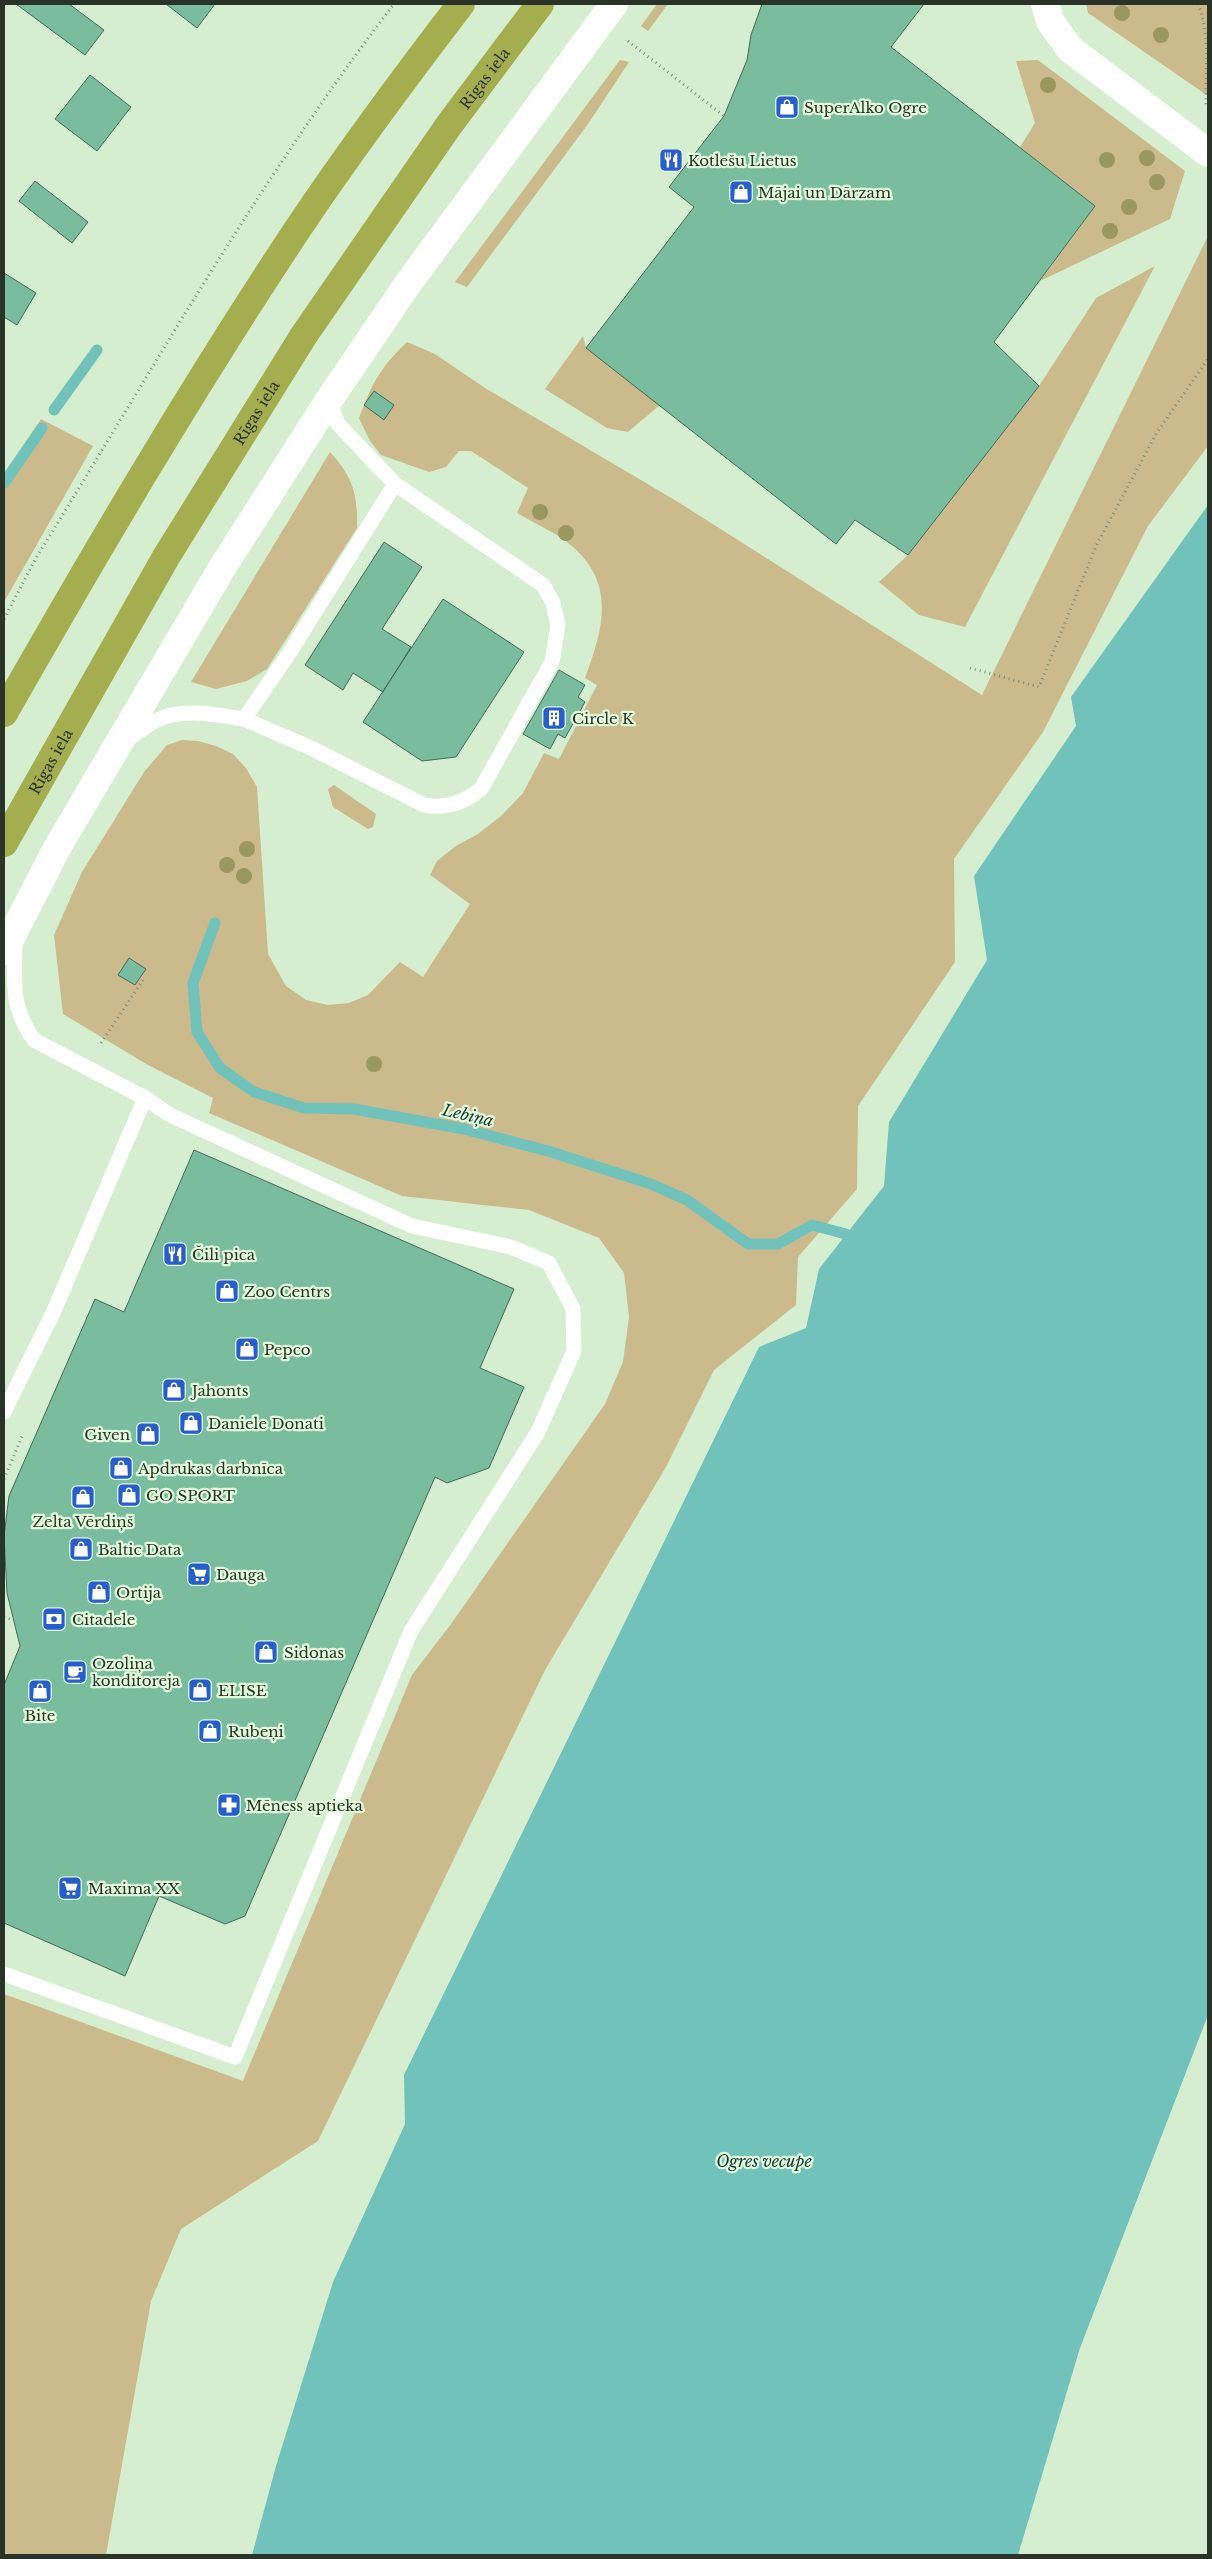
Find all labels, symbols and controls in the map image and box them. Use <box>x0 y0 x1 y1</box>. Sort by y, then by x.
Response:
street label: Rīgas iela <box>455 43 514 113</box>
shop icon: SuperAlko Ogre <box>774 94 800 120</box>
place label: SuperAlko Ogre <box>804 98 927 117</box>
restaurant icon: Kotlešu Lietus <box>658 147 684 173</box>
place label: Kotlešu Lietus <box>688 151 797 170</box>
shop icon: Mājai un Dārzam <box>728 179 754 205</box>
place label: Mājai un Dārzam <box>758 183 891 202</box>
street label: Rīgas iela <box>229 376 283 448</box>
building icon: Circle K <box>541 705 567 731</box>
place label: Circle K <box>572 709 634 728</box>
street label: Rīgas iela <box>24 724 77 797</box>
water label: Lebiņa <box>439 1099 495 1132</box>
restaurant icon: Čili pica <box>162 1241 188 1267</box>
place label: Čili pica <box>192 1245 256 1264</box>
shop icon: Zoo Centrs <box>214 1278 240 1304</box>
place label: Zoo Centrs <box>244 1282 330 1301</box>
shop icon: Pepco <box>234 1336 260 1362</box>
place label: Pepco <box>264 1340 311 1359</box>
shop icon: Jahonts <box>161 1377 187 1403</box>
place label: Jahonts <box>190 1381 249 1400</box>
shop icon: Daniele Donati <box>178 1410 204 1436</box>
place label: Daniele Donati <box>208 1414 324 1433</box>
shop icon: Given <box>135 1421 161 1447</box>
place label: Given <box>84 1425 130 1444</box>
shop icon: Apdrukas darbnīca <box>108 1455 134 1481</box>
place label: Apdrukas darbnīca <box>137 1459 284 1478</box>
shop icon: GO SPORT <box>116 1482 142 1508</box>
shop icon: Zelta Vērdiņš <box>70 1484 96 1510</box>
place label: GO SPORT <box>146 1486 235 1505</box>
place label: Zelta Vērdiņš <box>32 1512 134 1531</box>
shop icon: Baltic Data <box>68 1536 94 1562</box>
place label: Baltic Data <box>98 1540 182 1559</box>
supermarket icon: Dauga <box>186 1561 212 1587</box>
place label: Dauga <box>216 1565 266 1584</box>
shop icon: Ortija <box>86 1579 112 1605</box>
place label: Ortija <box>116 1583 162 1602</box>
bank icon: Citadele <box>41 1606 67 1632</box>
place label: Citadele <box>72 1610 135 1629</box>
shop icon: Sidonas <box>253 1639 279 1665</box>
place label: Sidonas <box>284 1643 344 1662</box>
place label: Ozoliņa konditoreja <box>92 1654 181 1690</box>
cafe icon: Ozoliņa konditoreja <box>62 1659 88 1685</box>
shop icon: ELISE <box>187 1677 213 1703</box>
shop icon: Bite <box>27 1678 53 1704</box>
place label: ELISE <box>218 1681 267 1700</box>
place label: Bite <box>25 1706 55 1725</box>
shop icon: Rubeņi <box>197 1718 223 1744</box>
place label: Rubeņi <box>228 1722 284 1741</box>
pharmacy icon: Mēness aptieka <box>216 1792 242 1818</box>
place label: Mēness aptieka <box>246 1796 364 1815</box>
supermarket icon: Maxima XX <box>57 1875 83 1901</box>
place label: Maxima XX <box>88 1879 180 1898</box>
water label: Ogres vecupe <box>716 2151 813 2171</box>

